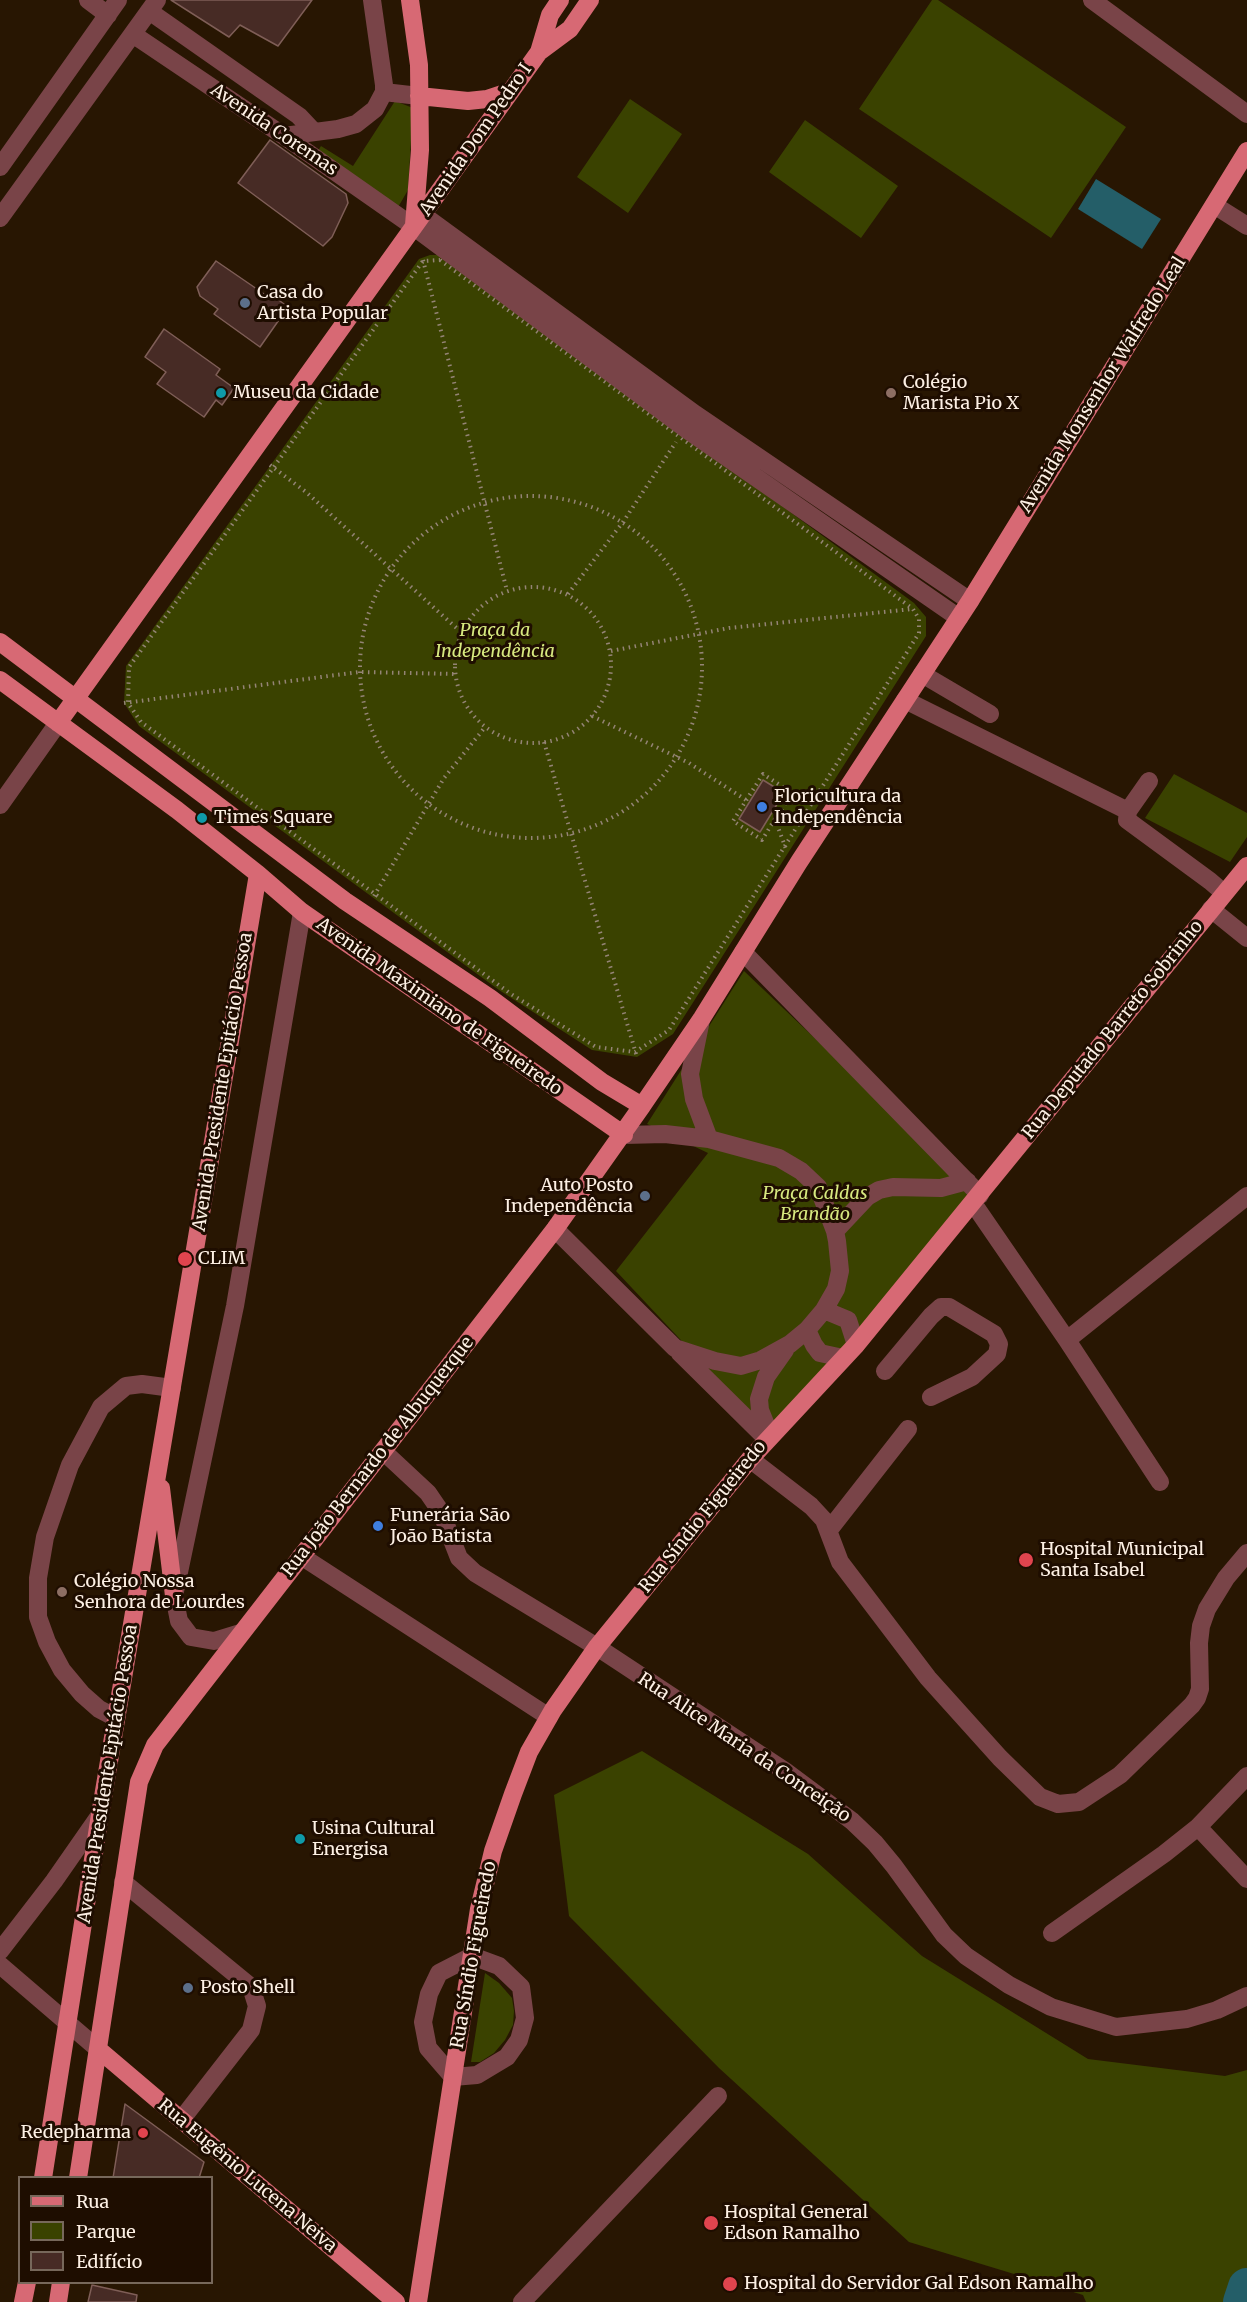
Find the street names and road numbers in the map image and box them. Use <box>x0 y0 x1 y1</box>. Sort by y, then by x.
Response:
street label: Avenida Dom Pedro I <box>415 60 537 220</box>
street label: Avenida Coremas <box>206 79 342 181</box>
street label: Avenida Monsenhor Walfredo Leal <box>1015 253 1191 517</box>
street label: Avenida Maximiano de Figueiredo <box>312 914 566 1100</box>
street label: Rua Deputado Barreto Sobrinho <box>1018 916 1208 1144</box>
street label: Avenida Presidente Epitácio Pessoa <box>189 931 257 1233</box>
street label: Rua João Bernardo de Albuquerque <box>278 1333 478 1581</box>
street label: Rua Síndio Figueiredo <box>635 1437 771 1597</box>
street label: Avenida Presidente Epitácio Pessoa <box>74 1623 142 1925</box>
street label: Rua Alice Maria da Conceição <box>634 1669 854 1827</box>
street label: Rua Síndio Figueiredo <box>447 1860 501 2050</box>
street label: Rua Eugênio Lucena Neiva <box>153 2095 341 2257</box>

